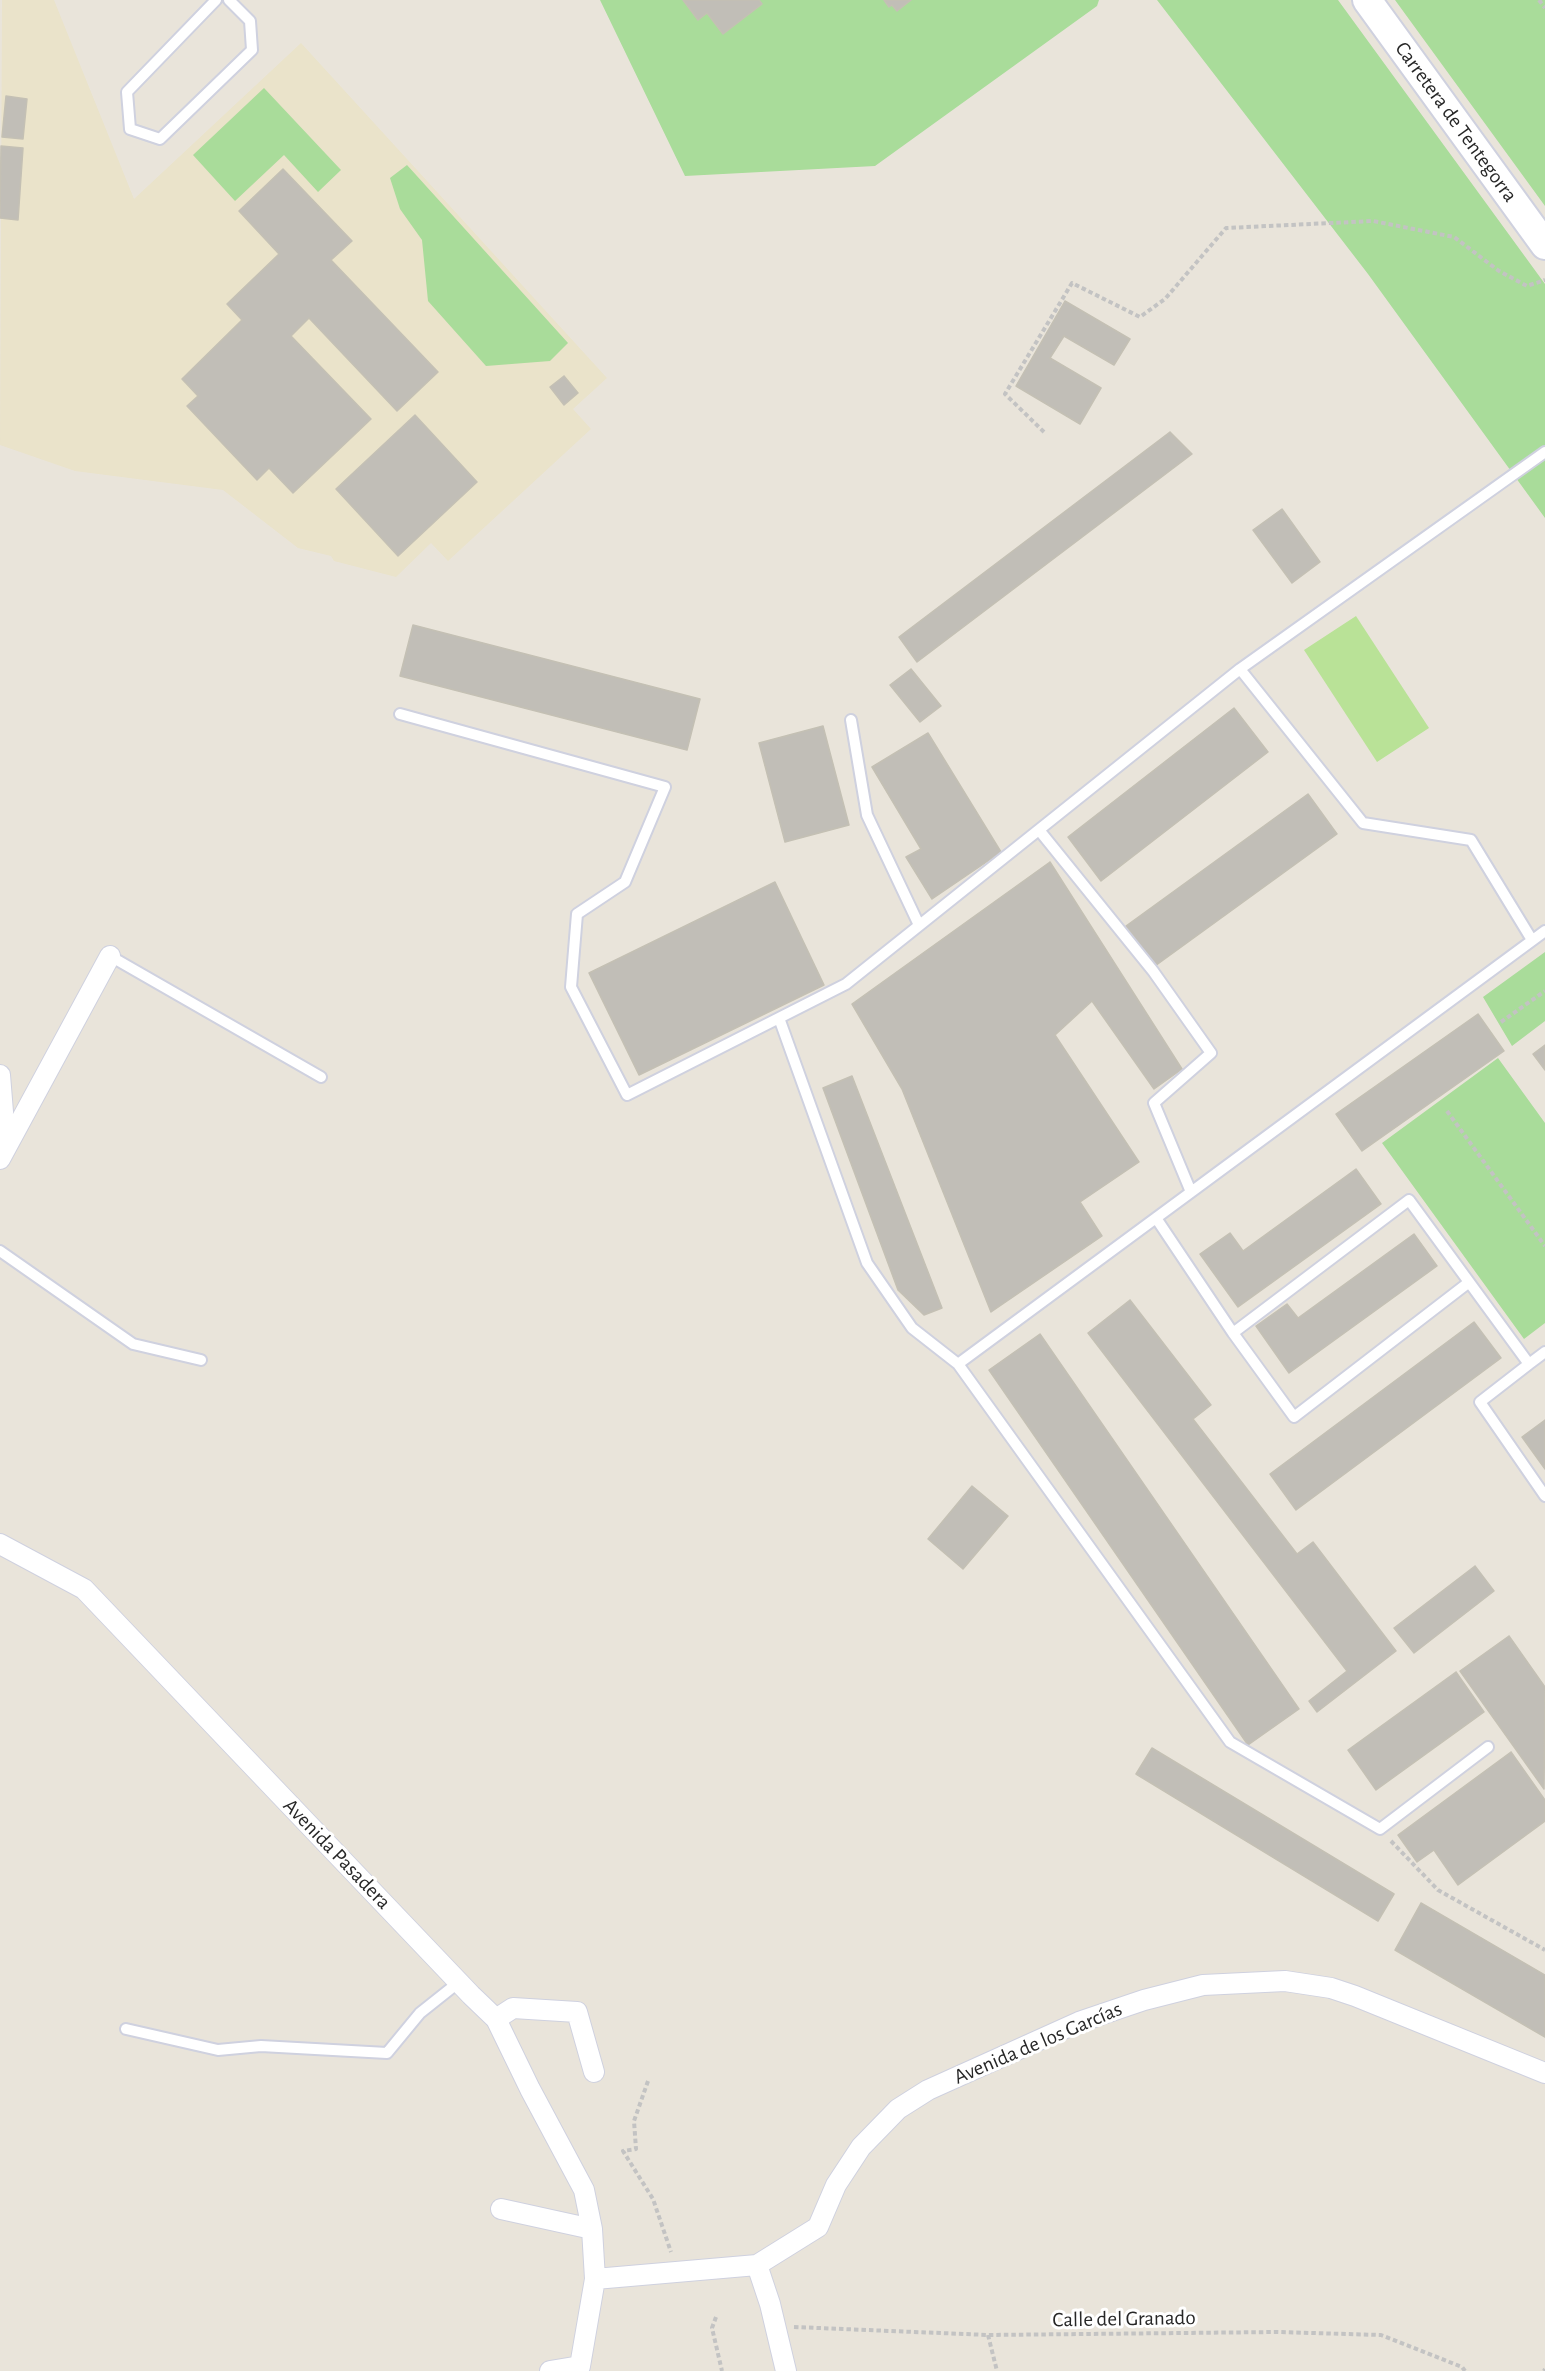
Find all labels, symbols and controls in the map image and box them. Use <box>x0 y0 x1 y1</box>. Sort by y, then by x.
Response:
street label: Carretera de Tentegorra <box>1389 37 1523 207</box>
street label: Avenida Pasadera <box>278 1793 396 1915</box>
street label: Avenida de los Garcías <box>950 1996 1126 2090</box>
street label: Calle del Granado <box>1052 2305 1196 2333</box>

